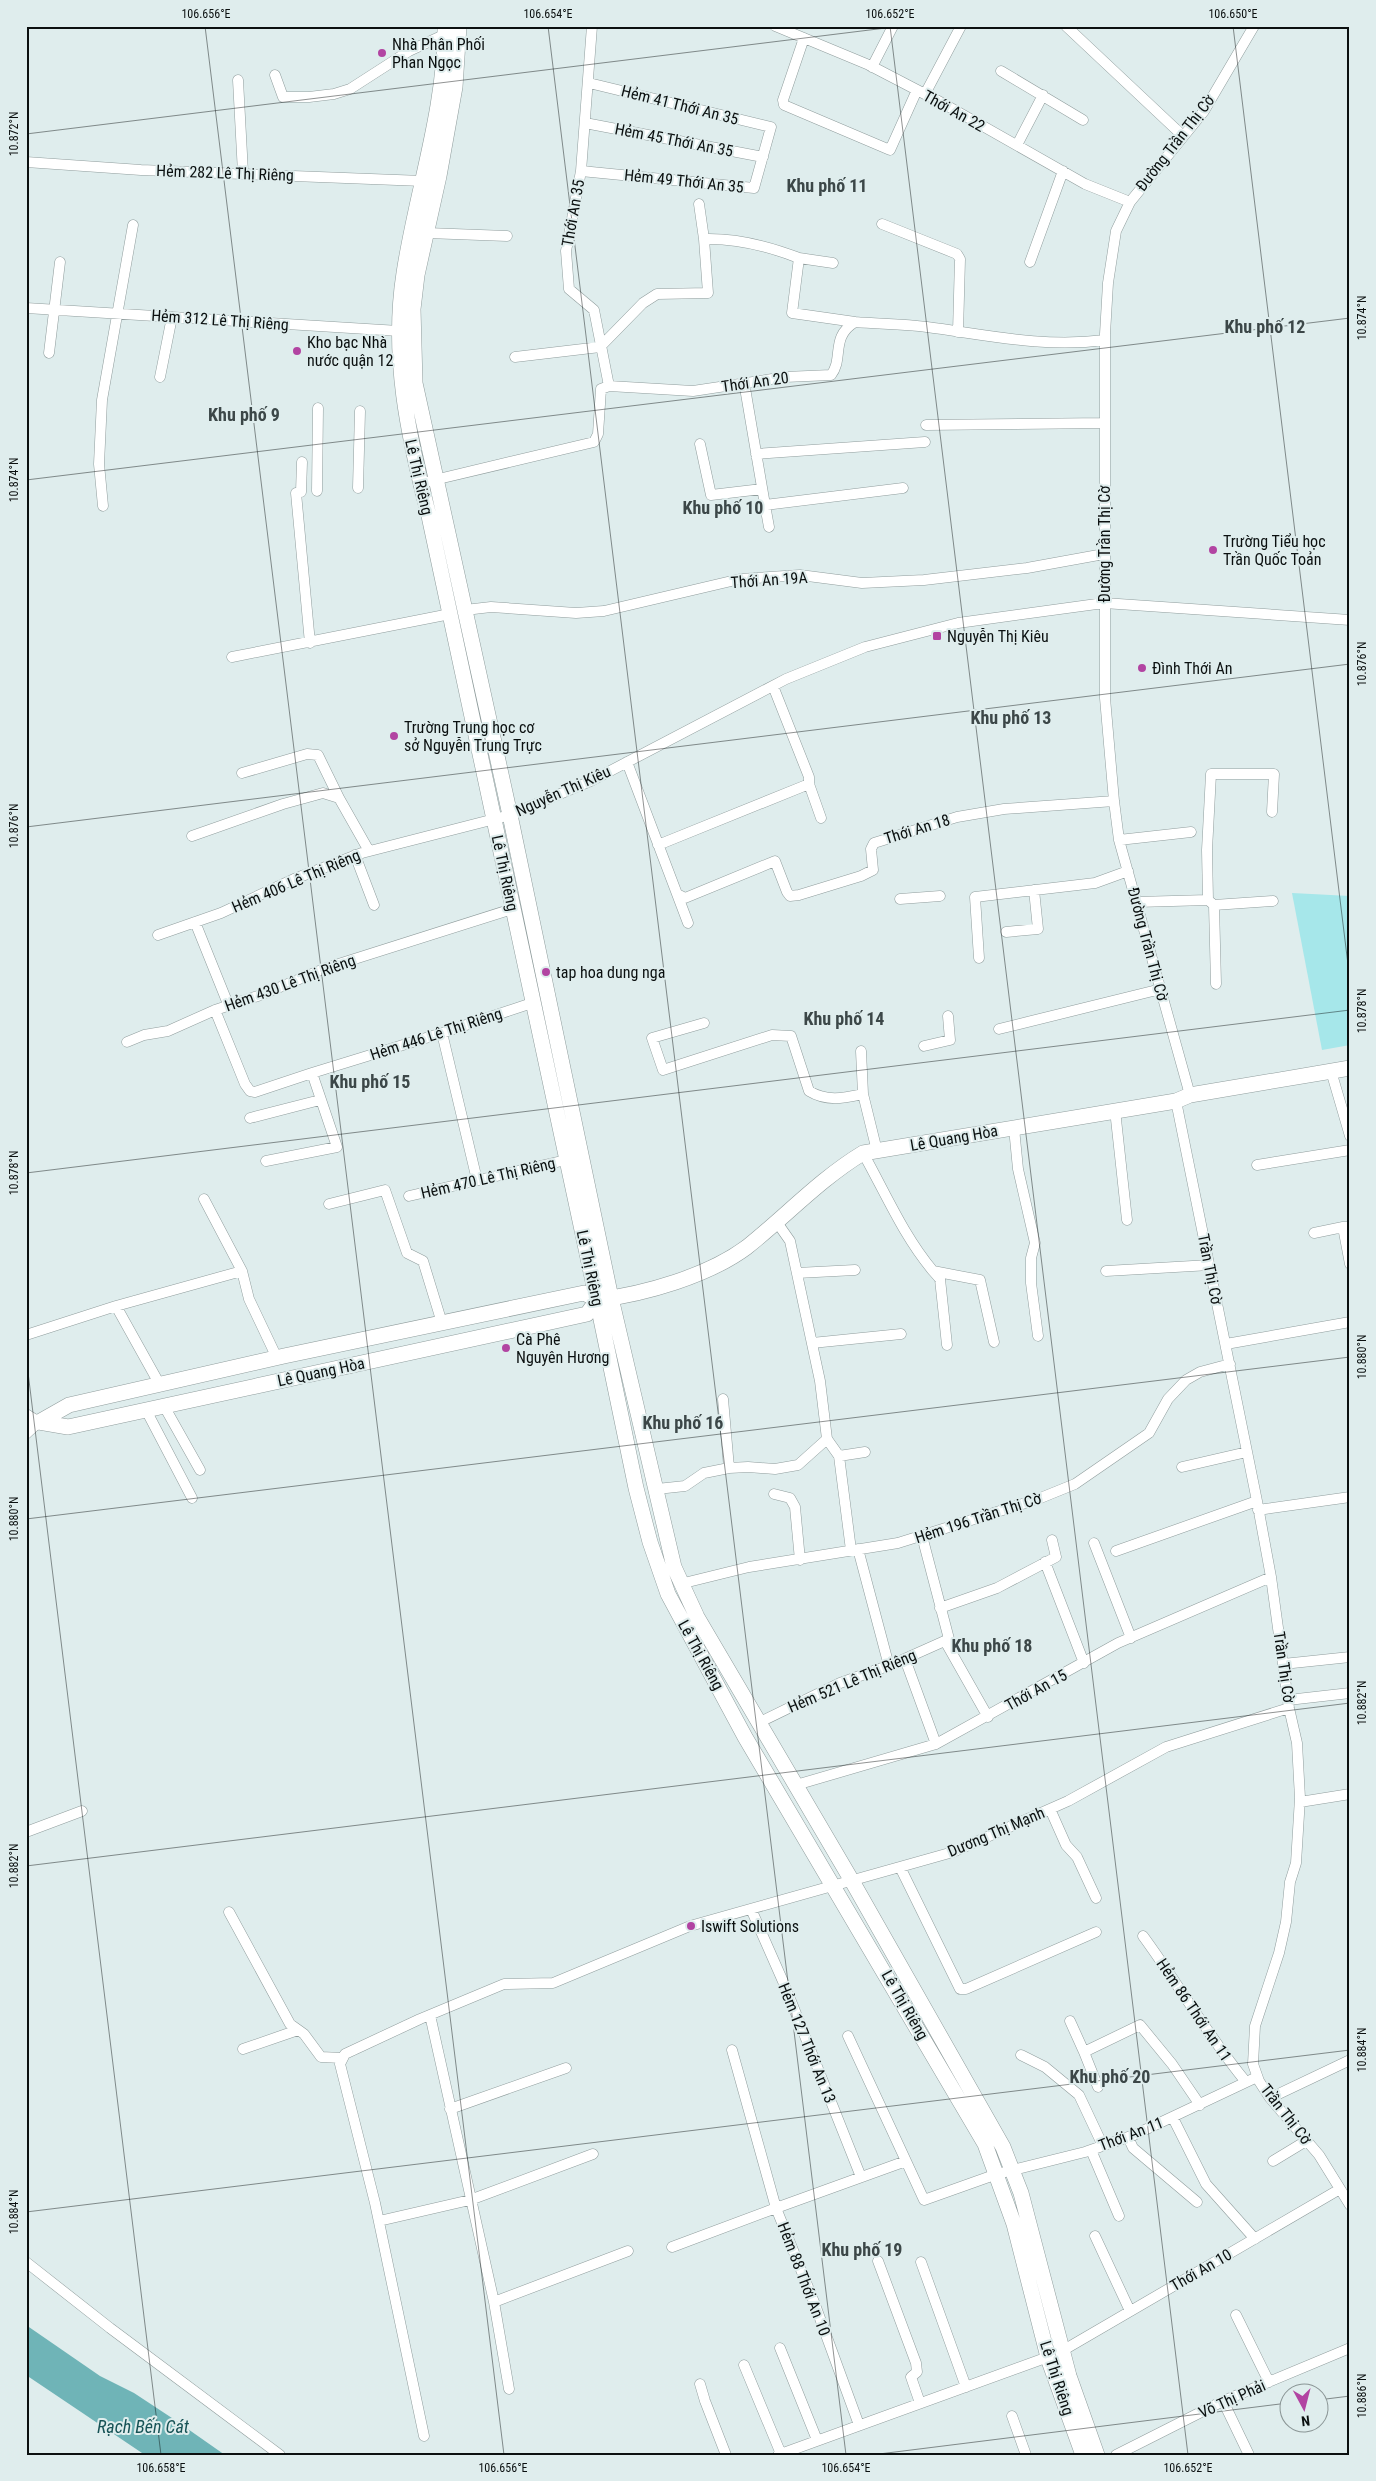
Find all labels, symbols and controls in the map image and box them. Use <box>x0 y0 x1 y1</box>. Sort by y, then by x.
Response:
text: 106.656°E <box>181 7 231 21</box>
text: 106.654°E <box>523 7 573 21</box>
text: 106.652°E <box>865 7 915 21</box>
text: 106.650°E <box>1208 7 1258 21</box>
place label: Nhà Phân Phối Phan Ngọc <box>392 35 485 72</box>
marker: Nhà Phân Phối Phan Ngọc <box>376 47 388 59</box>
street label: Hẻm 41 Thới An 35 <box>619 81 741 129</box>
street label: Thới An 22 <box>920 86 988 136</box>
street label: Đường Trần Thị Cờ <box>1132 90 1219 195</box>
text: 10.872°N <box>7 112 21 156</box>
street label: Hẻm 45 Thới An 35 <box>613 119 735 161</box>
street label: Hẻm 282 Lê Thị Riêng <box>156 161 294 185</box>
street label: Hẻm 49 Thới An 35 <box>623 165 745 197</box>
district label: Khu phố 11 <box>787 175 867 196</box>
street label: Thới An 35 <box>558 178 588 248</box>
text: 10.874°N <box>1355 296 1369 340</box>
street label: Hẻm 312 Lê Thị Riêng <box>151 306 289 334</box>
district label: Khu phố 12 <box>1225 316 1305 337</box>
place label: Kho bạc Nhà nước quận 12 <box>307 333 393 370</box>
marker: Kho bạc Nhà nước quận 12 <box>291 345 303 357</box>
street label: Thới An 20 <box>720 368 790 396</box>
district label: Khu phố 9 <box>208 404 280 425</box>
street label: Lê Thị Riêng <box>401 437 437 517</box>
text: 10.874°N <box>7 458 21 502</box>
street label: Đường Trần Thị Cờ <box>1095 485 1114 602</box>
district label: Khu phố 10 <box>683 497 763 518</box>
place label: Trường Tiểu học Trần Quốc Toản <box>1223 532 1326 569</box>
marker: Trường Tiểu học Trần Quốc Toản <box>1207 544 1219 556</box>
street label: Thới An 19A <box>730 568 808 592</box>
place label: Nguyễn Thị Kiêu <box>947 627 1049 646</box>
marker: Nguyễn Thị Kiêu <box>931 630 943 642</box>
text: 10.876°N <box>1355 642 1369 686</box>
place label: Đình Thới An <box>1152 659 1232 678</box>
marker: Đình Thới An <box>1136 662 1148 674</box>
district label: Khu phố 13 <box>971 707 1051 728</box>
place label: Trường Trung học cơ sở Nguyễn Trung Trực <box>404 718 542 755</box>
marker: Trường Trung học cơ sở Nguyễn Trung Trực <box>388 730 400 742</box>
street label: Nguyễn Thị Kiêu <box>513 762 613 820</box>
text: 10.876°N <box>7 804 21 848</box>
street label: Thới An 18 <box>882 810 952 848</box>
street label: Lê Thị Riêng <box>488 833 522 913</box>
street label: Hẻm 406 Lê Thị Riêng <box>229 845 363 917</box>
street label: Đường Trần Thị Cờ <box>1124 885 1173 1004</box>
street label: Hẻm 430 Lê Thị Riêng <box>222 951 358 1015</box>
place label: tap hoa dung nga <box>556 963 665 982</box>
marker: tap hoa dung nga <box>540 966 552 978</box>
text: 10.878°N <box>1355 989 1369 1033</box>
street label: Hẻm 446 Lê Thị Riêng <box>368 1004 504 1064</box>
district label: Khu phố 14 <box>804 1008 884 1029</box>
district label: Khu phố 15 <box>330 1071 410 1092</box>
street label: Lê Quang Hòa <box>909 1121 999 1155</box>
text: 10.878°N <box>7 1151 21 1195</box>
street label: Hẻm 470 Lê Thị Riêng <box>419 1153 557 1203</box>
street label: Lê Thị Riêng <box>573 1228 607 1308</box>
street label: Trần Thị Cờ <box>1194 1232 1226 1307</box>
place label: Cà Phê Nguyên Hương <box>516 1330 609 1367</box>
text: 10.880°N <box>1355 1335 1369 1379</box>
marker: Cà Phê Nguyên Hương <box>500 1342 512 1354</box>
street label: Lê Quang Hòa <box>276 1353 366 1391</box>
district label: Khu phố 16 <box>643 1412 723 1433</box>
street label: Hẻm 196 Trần Thị Cờ <box>912 1488 1045 1547</box>
text: 10.880°N <box>7 1497 21 1541</box>
street label: Lê Thị Riêng <box>674 1617 728 1693</box>
street label: Trần Thị Cờ <box>1270 1630 1299 1705</box>
district label: Khu phố 18 <box>952 1635 1032 1656</box>
street label: Hẻm 521 Lê Thị Riêng <box>785 1645 919 1717</box>
street label: Thới An 15 <box>1002 1665 1070 1715</box>
text: 10.882°N <box>1355 1681 1369 1725</box>
street label: Dương Thị Mạnh <box>945 1803 1047 1861</box>
text: 10.882°N <box>7 1844 21 1888</box>
place label: Iswift Solutions <box>701 1917 799 1936</box>
marker: Iswift Solutions <box>685 1920 697 1932</box>
street label: Hẻm 86 Thới An 11 <box>1153 1955 1235 2065</box>
street label: Lê Thị Riêng <box>877 1967 933 2043</box>
street label: Hẻm 127 Thới An 13 <box>774 1980 840 2106</box>
text: 10.884°N <box>1355 2028 1369 2072</box>
district label: Khu phố 20 <box>1070 2066 1150 2087</box>
street label: Trần Thị Cờ <box>1256 2080 1316 2149</box>
street label: Thới An 11 <box>1096 2113 1166 2155</box>
text: 10.884°N <box>7 2190 21 2234</box>
street label: Hẻm 88 Thới An 10 <box>774 2219 834 2339</box>
district label: Khu phố 19 <box>822 2239 902 2260</box>
street label: Thới An 10 <box>1167 2245 1235 2295</box>
street label: Lê Thị Riêng <box>1036 2338 1078 2418</box>
text: 10.886°N <box>1355 2374 1369 2418</box>
street label: Võ Thị Phải <box>1196 2376 1268 2422</box>
north arrow <box>1278 2384 1328 2434</box>
text: N <box>1300 2412 1311 2429</box>
water label: Rạch Bến Cát <box>97 2416 190 2437</box>
text: 106.658°E <box>136 2461 186 2475</box>
text: 106.656°E <box>478 2461 528 2475</box>
text: 106.654°E <box>821 2461 871 2475</box>
text: 106.652°E <box>1163 2461 1213 2475</box>

